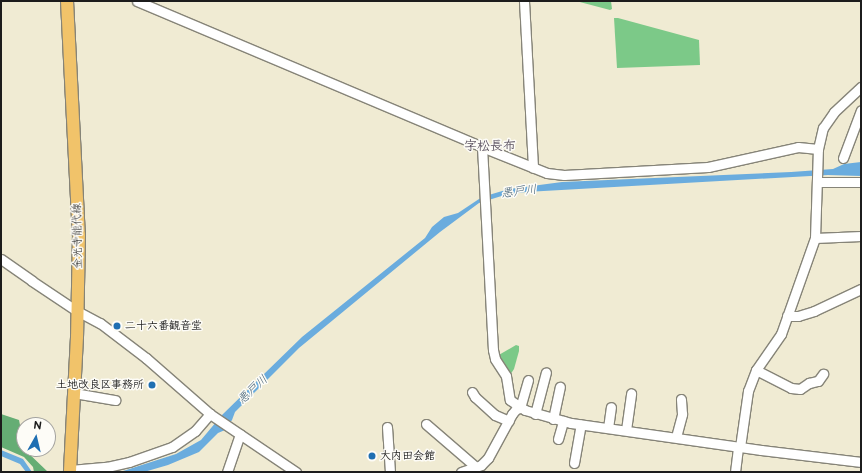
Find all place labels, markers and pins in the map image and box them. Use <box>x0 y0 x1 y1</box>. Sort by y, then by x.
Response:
place label: 二十六番観音堂 <box>125 319 202 333</box>
marker: 二十六番観音堂 <box>112 321 122 331</box>
place label: 土地改良区事務所 <box>56 378 144 392</box>
marker: 土地改良区事務所 <box>147 380 157 390</box>
place label: 大内田会館 <box>380 449 435 463</box>
marker: 大内田会館 <box>367 451 377 461</box>

